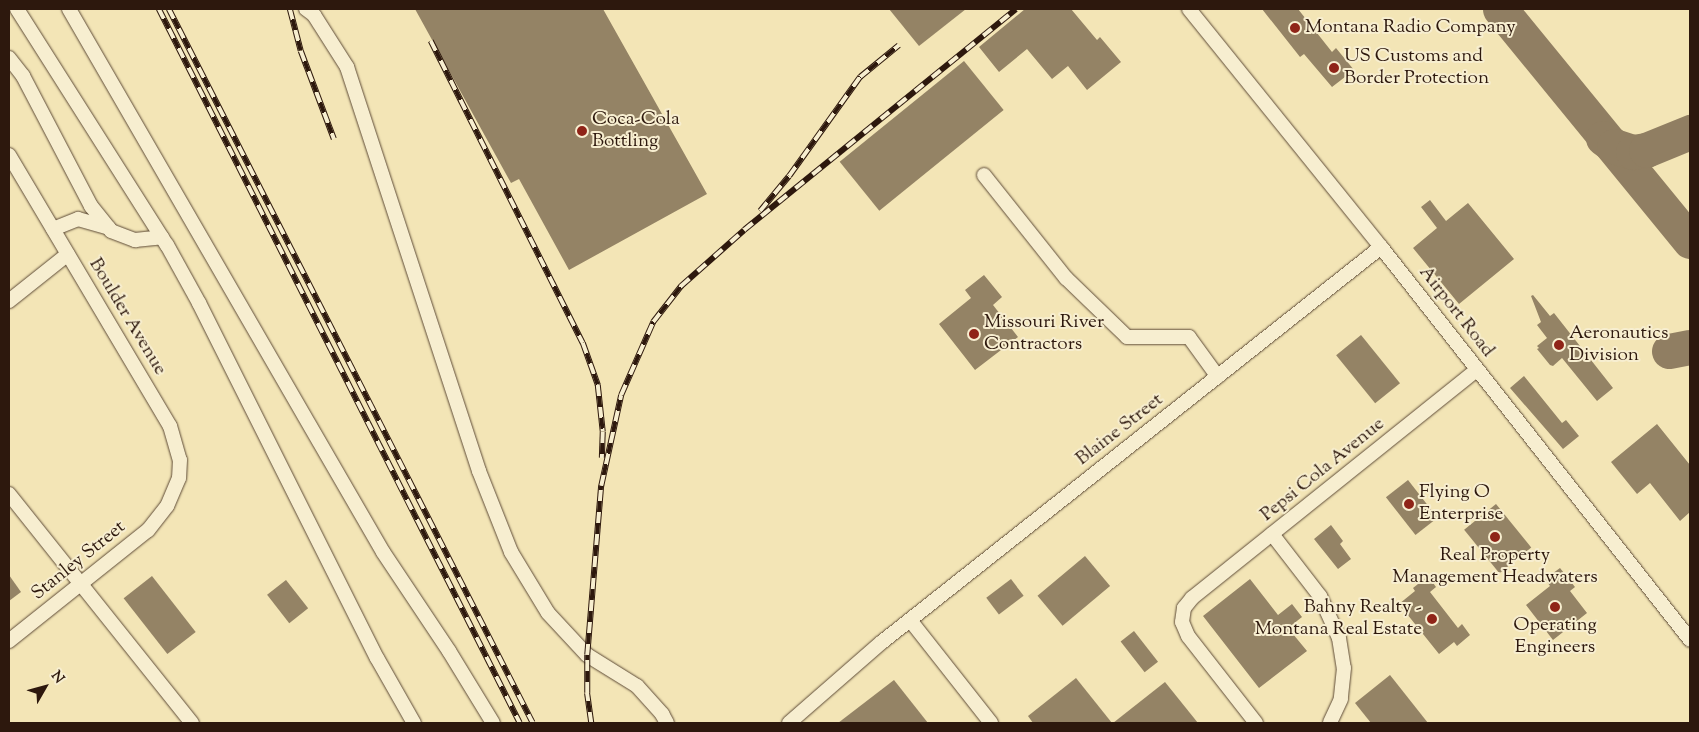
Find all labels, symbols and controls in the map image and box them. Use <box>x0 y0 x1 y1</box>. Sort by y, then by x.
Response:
place label: Montana Radio Company <box>1305 17 1516 39</box>
marker: Montana Radio Company <box>1289 22 1301 34</box>
place label: US Customs and Border Protection <box>1344 46 1489 90</box>
marker: US Customs and Border Protection <box>1328 62 1340 74</box>
place label: Coca-Cola Bottling <box>592 109 680 153</box>
marker: Coca-Cola Bottling <box>576 125 588 137</box>
street label: Boulder Avenue <box>83 254 171 380</box>
street label: Airport Road <box>1413 262 1499 362</box>
place label: Missouri River Contractors <box>984 312 1104 356</box>
place label: Aeronautics Division <box>1569 323 1668 367</box>
marker: Missouri River Contractors <box>968 328 980 340</box>
marker: Aeronautics Division <box>1553 339 1565 351</box>
street label: Blaine Street <box>1072 389 1168 471</box>
street label: Pepsi Cola Avenue <box>1256 413 1390 527</box>
place label: Flying O Enterprise <box>1419 482 1503 526</box>
marker: Flying O Enterprise <box>1403 498 1415 510</box>
street label: Stanley Street <box>28 516 130 606</box>
marker: Real Property Management Headwaters <box>1489 531 1501 543</box>
place label: Real Property Management Headwaters <box>1392 545 1598 589</box>
place label: Bahny Realty - Montana Real Estate <box>1255 597 1422 641</box>
marker: Operating Engineers <box>1549 601 1561 613</box>
marker: Bahny Realty - Montana Real Estate <box>1426 613 1438 625</box>
place label: Operating Engineers <box>1513 615 1597 659</box>
north arrow <box>20 662 70 712</box>
text: N <box>45 667 68 688</box>

